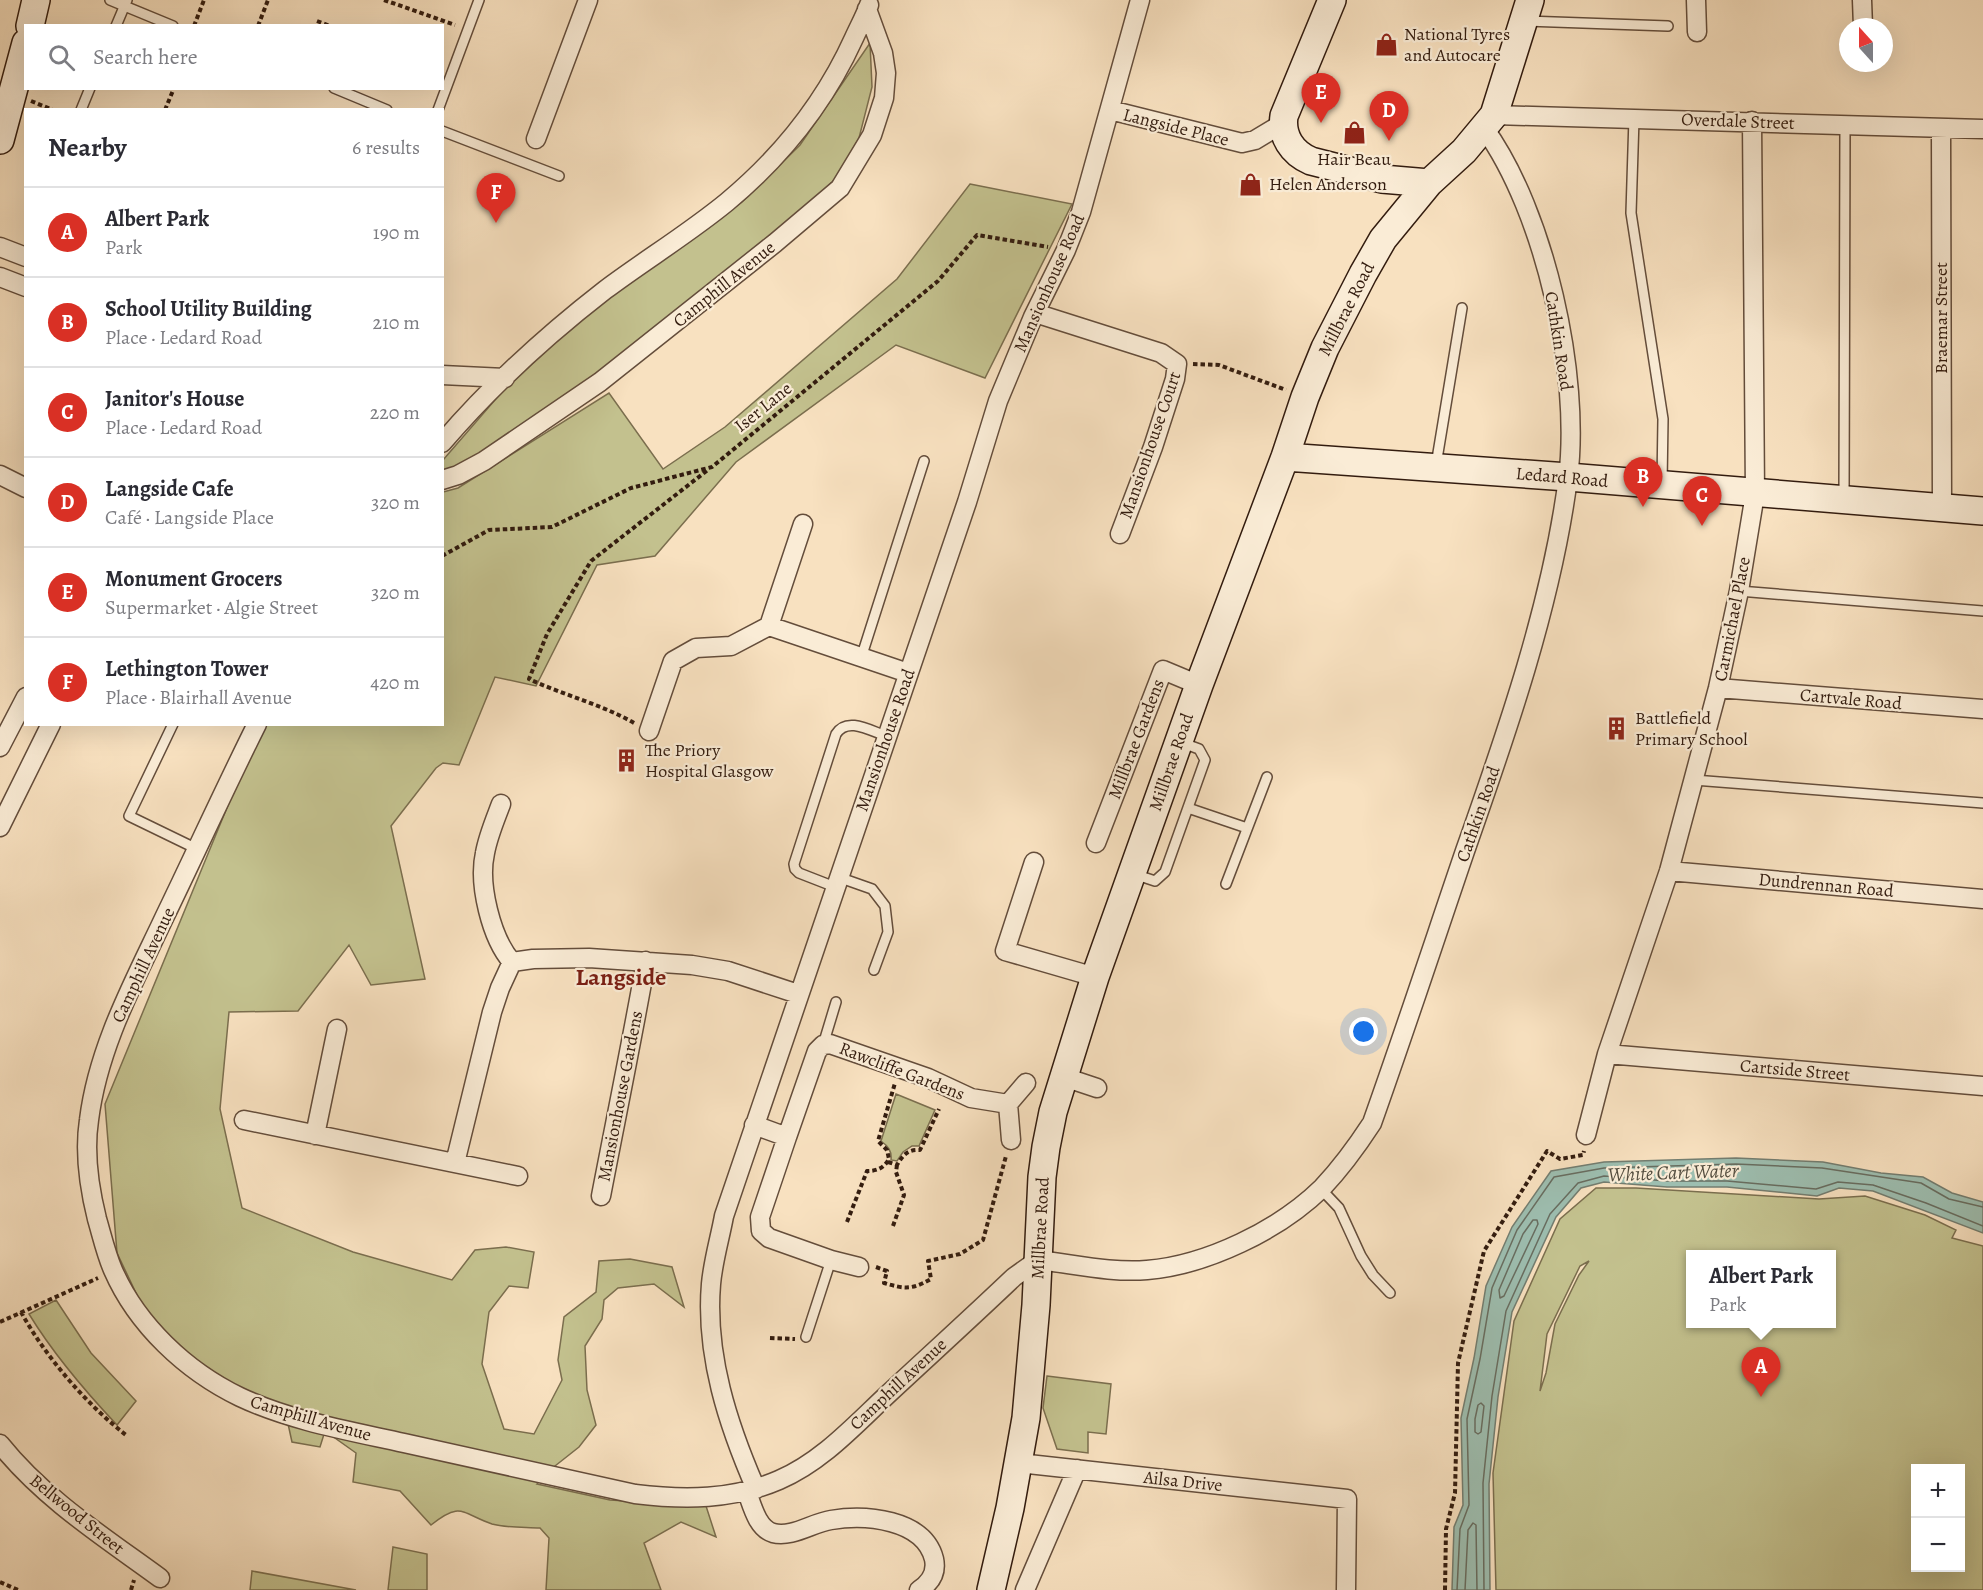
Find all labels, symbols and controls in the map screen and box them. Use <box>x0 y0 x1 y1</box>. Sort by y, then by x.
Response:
north arrow <box>1839 18 1893 72</box>
place label: National Tyres and Autocare <box>1404 22 1510 67</box>
search box <box>24 24 444 90</box>
shop icon: National Tyres and Autocare <box>1373 31 1399 57</box>
icon: search <box>45 41 78 74</box>
text: Search here <box>93 42 198 72</box>
pin: E <box>1302 74 1340 123</box>
pin: D <box>1370 92 1408 141</box>
street label: Langside Place <box>1121 102 1231 152</box>
street label: Overdale Street <box>1681 107 1795 135</box>
shop icon: Hair Beau <box>1341 120 1367 146</box>
text: Nearby <box>48 130 127 165</box>
text: 6 results <box>352 134 420 161</box>
place label: Hair Beau <box>1317 147 1391 171</box>
shop icon: Helen Anderson <box>1238 171 1264 197</box>
place label: Helen Anderson <box>1269 172 1387 196</box>
pin: F <box>476 174 516 223</box>
text: Albert Park <box>105 204 209 234</box>
street label: Mansionhouse Road <box>1008 210 1090 356</box>
text: A <box>61 219 74 246</box>
text: 190 m <box>373 219 420 246</box>
text: Park <box>105 234 143 261</box>
street label: Camphill Avenue <box>668 235 780 333</box>
street label: Millbrae Road <box>1312 258 1380 360</box>
street label: Braemar Street <box>1929 262 1953 374</box>
street label: Cathkin Road <box>1539 290 1579 393</box>
text: School Utility Building <box>105 294 312 324</box>
text: B <box>61 309 74 336</box>
text: 210 m <box>372 309 420 336</box>
text: Place · Ledard Road <box>105 324 262 351</box>
street label: Mansionhouse Court <box>1114 368 1186 522</box>
street label: Iser Lane <box>729 376 797 438</box>
text: Janitor's House <box>105 384 244 414</box>
text: C <box>61 399 74 426</box>
text: 220 m <box>370 399 420 426</box>
text: Place · Ledard Road <box>105 414 262 441</box>
pin: B <box>1624 458 1662 507</box>
street label: Ledard Road <box>1515 461 1610 493</box>
text: Langside Cafe <box>105 474 234 504</box>
pin: C <box>1682 476 1722 526</box>
text: D <box>61 489 74 516</box>
text: 320 m <box>371 489 420 516</box>
text: Café · Langside Place <box>105 504 274 531</box>
street label: Carmichael Place <box>1708 555 1756 683</box>
text: Monument Grocers <box>105 564 282 594</box>
text: E <box>62 579 73 606</box>
text: 320 m <box>371 579 420 606</box>
text: Supermarket · Algie Street <box>105 594 318 621</box>
text: Lethington Tower <box>105 654 269 684</box>
street label: Mansionhouse Road <box>849 665 921 814</box>
text: F <box>62 669 73 696</box>
text: 420 m <box>370 669 420 696</box>
street label: Millbrae Gardens <box>1102 676 1170 802</box>
street label: Cartvale Road <box>1799 683 1903 715</box>
text: Place · Blairhall Avenue <box>105 684 292 711</box>
place label: Battlefield Primary School <box>1635 706 1748 751</box>
street label: Millbrae Road <box>1143 709 1199 814</box>
building icon: Battlefield Primary School <box>1604 715 1630 741</box>
place label: The Priory Hospital Glasgow <box>645 738 774 783</box>
building icon: The Priory Hospital Glasgow <box>614 747 640 773</box>
street label: Cathkin Road <box>1450 762 1506 865</box>
street label: Dundrennan Road <box>1757 867 1895 903</box>
street label: Camphill Avenue <box>106 903 180 1027</box>
district label: Langside <box>576 961 666 993</box>
street label: Mansionhouse Gardens <box>592 1009 648 1183</box>
your location <box>1349 1017 1378 1046</box>
street label: Rawcliffe Gardens <box>836 1036 968 1106</box>
street label: Cartside Street <box>1739 1053 1851 1087</box>
water label: White Cart Water <box>1607 1157 1740 1188</box>
street label: Millbrae Road <box>1025 1176 1055 1280</box>
popup <box>1686 1250 1836 1328</box>
text: Albert Park <box>1709 1261 1813 1291</box>
text: Park <box>1709 1291 1747 1318</box>
street label: Camphill Avenue <box>844 1333 952 1435</box>
pin: A <box>1742 1348 1780 1397</box>
street label: Camphill Avenue <box>248 1389 374 1447</box>
map controls <box>1911 1464 1965 1572</box>
button: + <box>1911 1464 1965 1518</box>
street label: Ailsa Drive <box>1141 1465 1224 1497</box>
street label: Bellwood Street <box>25 1468 129 1560</box>
button: − <box>1911 1518 1965 1572</box>

